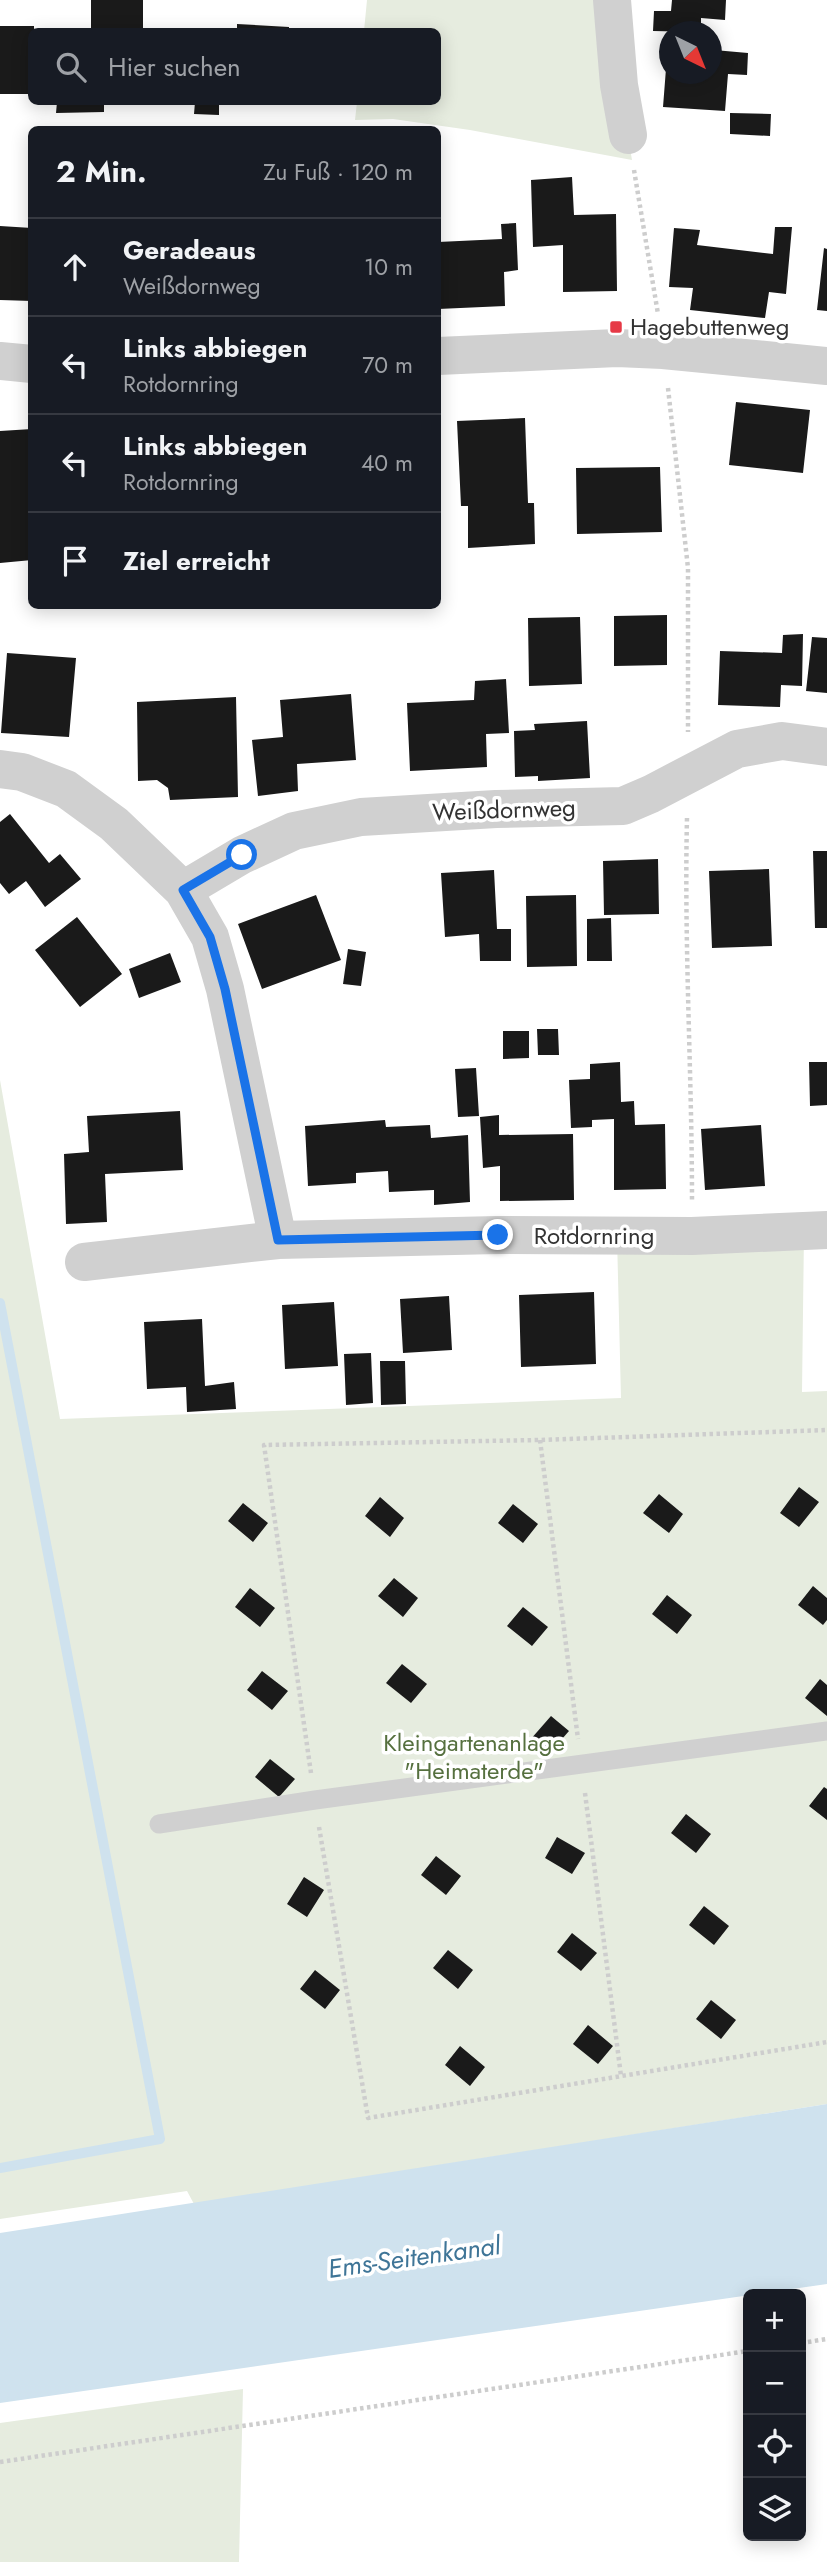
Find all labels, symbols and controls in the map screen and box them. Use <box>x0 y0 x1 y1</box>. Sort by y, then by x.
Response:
north arrow <box>659 21 722 84</box>
search box <box>28 28 441 105</box>
icon: search <box>52 48 90 86</box>
text: Hier suchen <box>108 48 241 86</box>
text: 2 Min. <box>56 150 147 193</box>
text: Zu Fuß · 120 m <box>263 155 413 189</box>
text: Geradeaus <box>123 231 256 269</box>
icon: ahead <box>56 248 94 286</box>
text: 10 m <box>364 250 413 284</box>
text: Weißdornweg <box>123 269 261 303</box>
place label: Hagebuttenweg <box>630 309 789 344</box>
marker: Hagebuttenweg <box>608 319 624 335</box>
text: Links abbiegen <box>123 329 307 367</box>
icon: left <box>56 346 94 384</box>
text: 70 m <box>362 348 413 382</box>
text: Rotdornring <box>123 367 239 401</box>
text: Links abbiegen <box>123 427 307 465</box>
icon: left <box>56 444 94 482</box>
text: 40 m <box>361 446 413 480</box>
text: Rotdornring <box>123 465 239 499</box>
icon: arrive <box>56 542 94 580</box>
text: Ziel erreicht <box>123 542 270 580</box>
street label: Weißdornweg <box>432 790 576 829</box>
route start <box>226 839 257 870</box>
street label: Rotdornring <box>534 1218 654 1253</box>
route end <box>482 1219 513 1250</box>
park label: Kleingartenanlage "Heimaterde" <box>383 1725 565 1788</box>
water label: Ems-Seitenkanal <box>325 2226 504 2288</box>
map controls <box>743 2289 806 2541</box>
button: + <box>743 2289 806 2352</box>
button: − <box>743 2352 806 2415</box>
button: locate <box>743 2415 806 2478</box>
button: layers <box>743 2478 806 2541</box>

